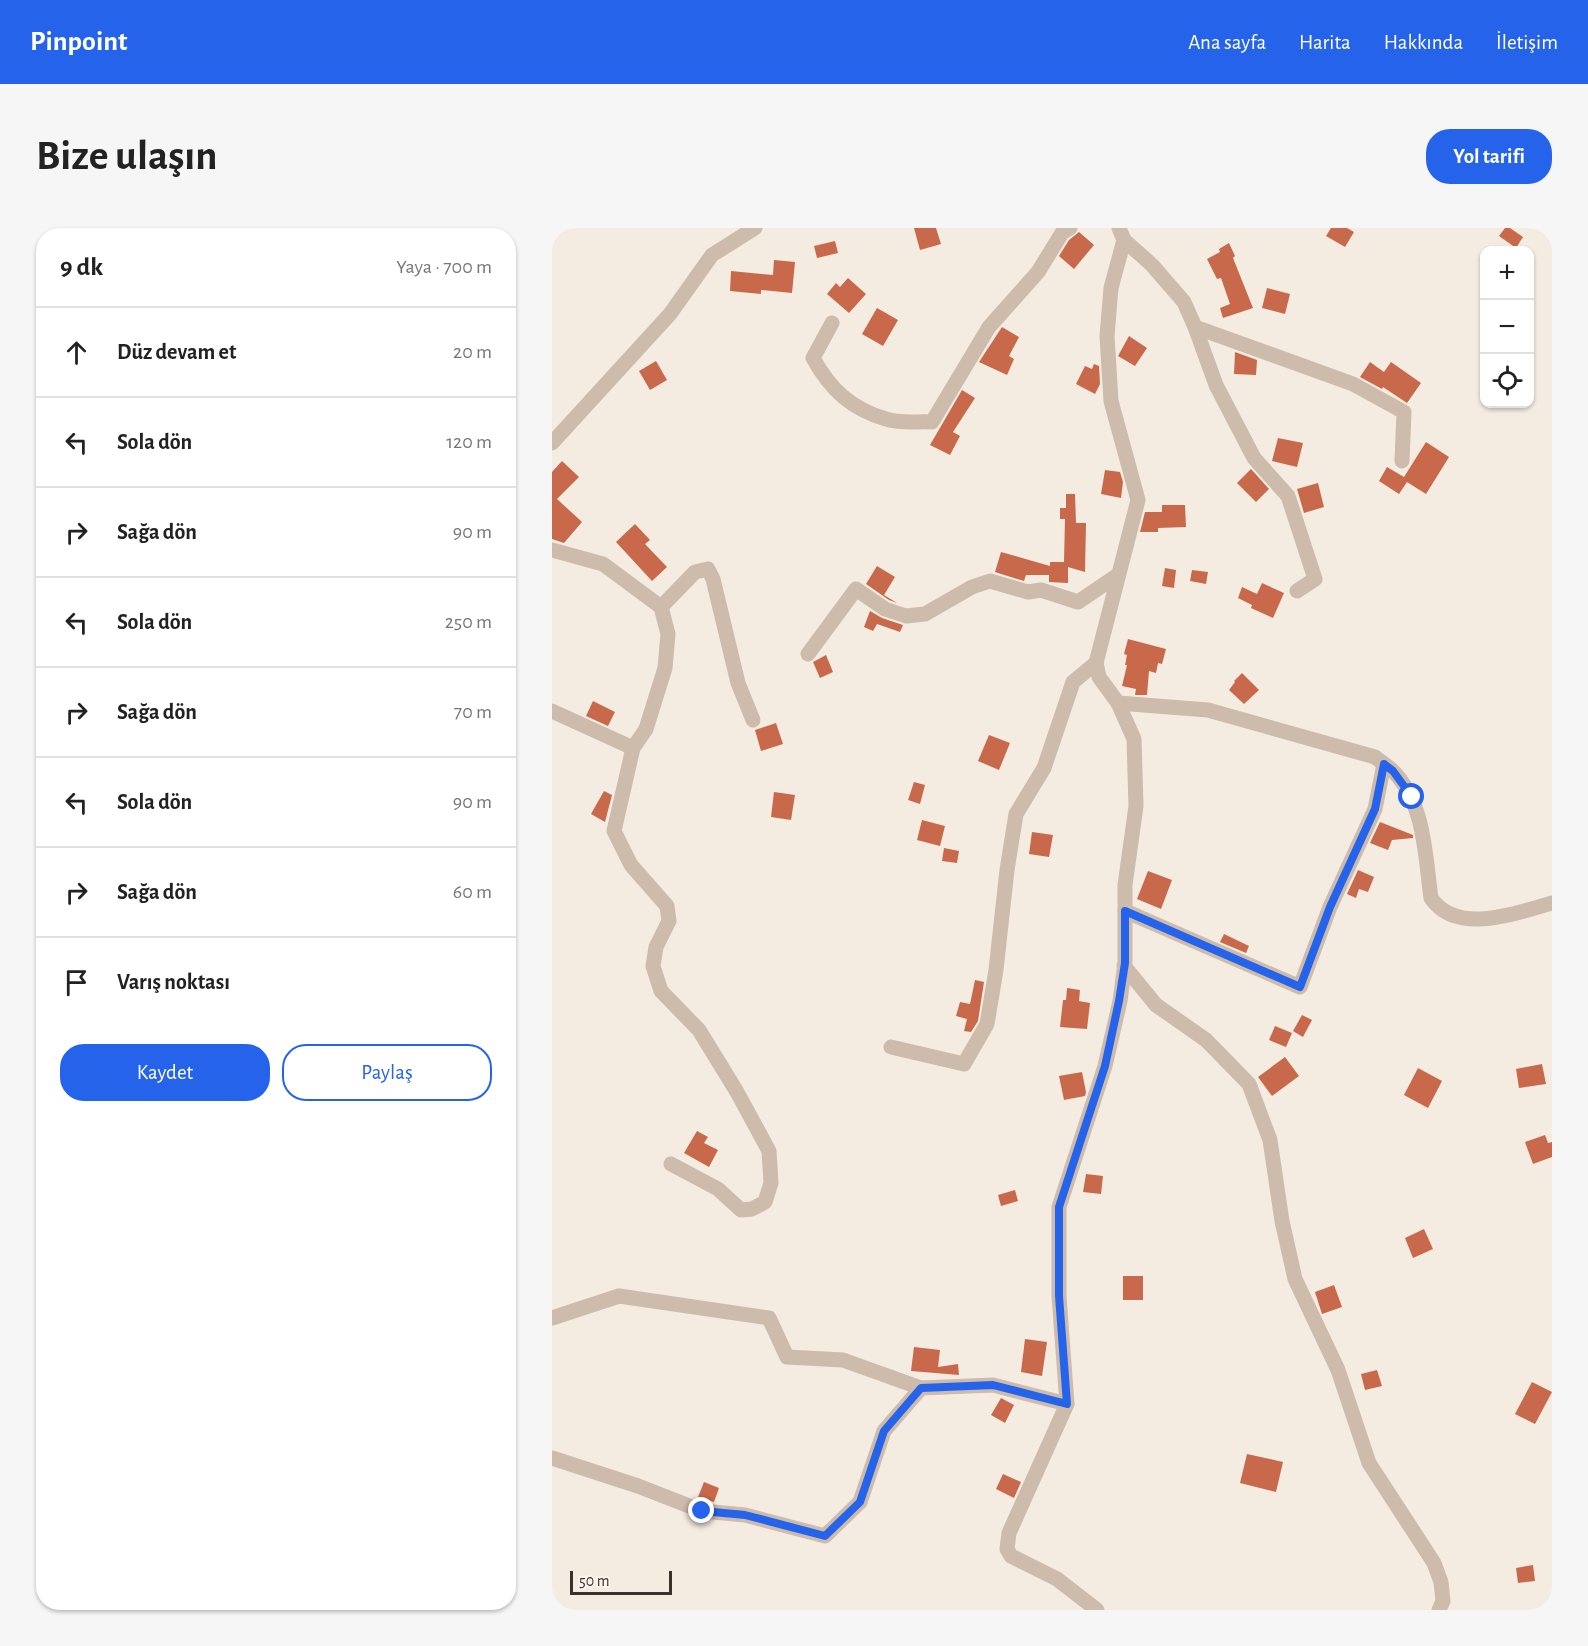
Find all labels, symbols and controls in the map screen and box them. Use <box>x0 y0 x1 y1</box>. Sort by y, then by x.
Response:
text: Pinpoint <box>30 28 128 56</box>
text: Ana sayfa <box>1188 32 1266 53</box>
text: Harita <box>1299 32 1351 53</box>
text: Hakkında <box>1384 32 1463 53</box>
text: İletişim <box>1496 32 1558 53</box>
button: Yol tarifi <box>1426 129 1552 184</box>
text: Bize ulaşın <box>36 135 217 177</box>
map controls <box>1480 246 1534 408</box>
button: + <box>1480 246 1534 300</box>
text: 9 dk <box>60 254 103 280</box>
text: Yaya · 700 m <box>396 257 492 277</box>
button: − <box>1480 300 1534 354</box>
icon: ahead <box>60 336 93 369</box>
text: Düz devam et <box>117 341 236 363</box>
text: 20 m <box>453 342 492 362</box>
button: locate <box>1480 354 1534 408</box>
icon: left <box>60 426 93 459</box>
text: Sola dön <box>117 431 192 453</box>
text: 120 m <box>446 432 492 452</box>
icon: right <box>60 516 93 549</box>
text: Sağa dön <box>117 521 197 543</box>
text: 90 m <box>453 522 492 542</box>
icon: left <box>60 606 93 639</box>
text: Sola dön <box>117 611 192 633</box>
text: 250 m <box>445 612 492 632</box>
icon: right <box>60 696 93 729</box>
text: Sağa dön <box>117 701 197 723</box>
text: 70 m <box>454 702 492 722</box>
route start <box>1398 783 1424 809</box>
icon: left <box>60 786 93 819</box>
text: Sola dön <box>117 791 192 813</box>
text: 90 m <box>453 792 492 812</box>
icon: right <box>60 876 93 909</box>
text: Sağa dön <box>117 881 197 903</box>
text: 60 m <box>453 882 492 902</box>
icon: arrive <box>60 966 93 999</box>
text: Varış noktası <box>117 971 230 993</box>
button: Kaydet <box>60 1044 270 1101</box>
button: Paylaş <box>282 1044 492 1101</box>
route end <box>688 1497 714 1523</box>
scale bar <box>570 1568 672 1596</box>
text: 50 m <box>579 1573 610 1589</box>

